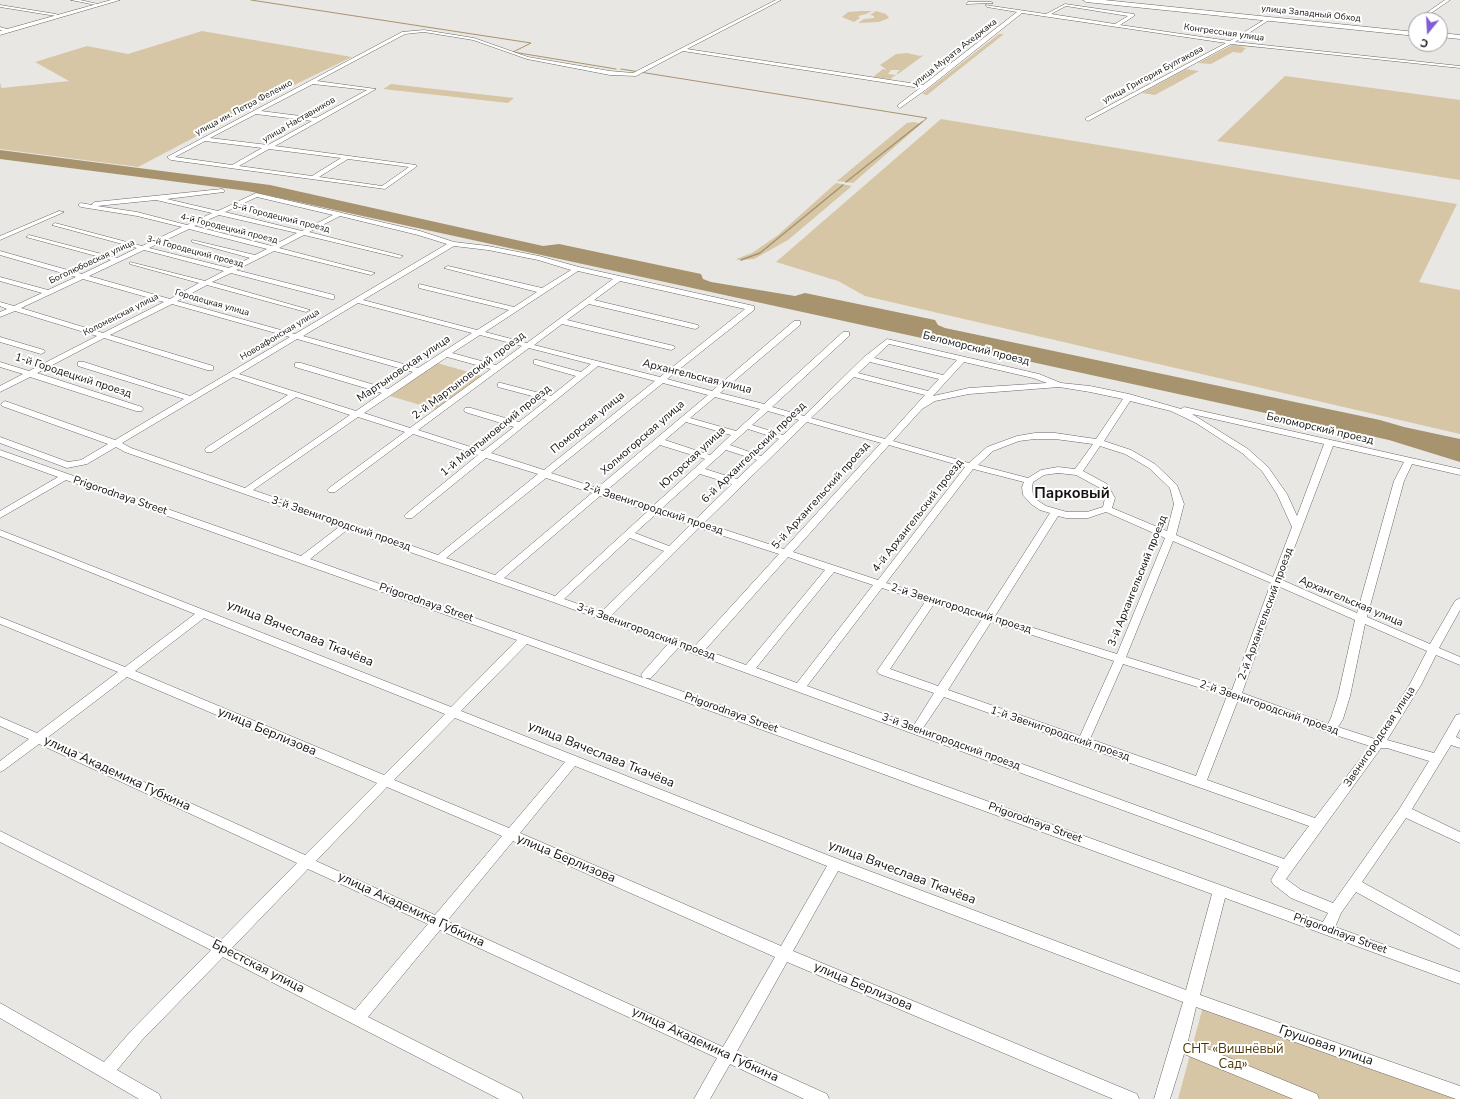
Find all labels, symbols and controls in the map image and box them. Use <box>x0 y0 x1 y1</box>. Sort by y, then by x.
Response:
street label: улица Западный Обход <box>1261 3 1361 25</box>
north arrow <box>1408 12 1448 52</box>
street label: улица Мурата Ахеджака <box>911 17 999 89</box>
street label: Конгрессная улица <box>1183 22 1265 44</box>
text: С <box>1419 35 1430 51</box>
street label: улица Григория Булгакова <box>1101 44 1205 106</box>
street label: улица им. Петра Феленко <box>193 78 295 138</box>
street label: улица Наставников <box>261 95 337 145</box>
street label: 5-й Городецкий проезд <box>231 201 331 235</box>
street label: 4-й Городецкий проезд <box>179 212 279 246</box>
street label: 3-й Городецкий проезд <box>145 234 245 270</box>
street label: Боголюбовская улица <box>47 237 137 287</box>
street label: Городецкая улица <box>174 287 250 319</box>
street label: Коломенская улица <box>81 291 161 339</box>
street label: Новоафонская улица <box>238 307 322 363</box>
street label: 2-й Мартыновский проезд <box>410 329 528 423</box>
street label: Беломорский проезд <box>921 329 1031 369</box>
street label: Мартыновская улица <box>355 333 453 405</box>
street label: 1-й Городецкий проезд <box>13 351 133 401</box>
street label: Архангельская улица <box>641 357 753 397</box>
street label: 1-й Мартыновский проезд <box>438 382 554 480</box>
street label: Поморская улица <box>549 389 627 457</box>
street label: Холмогорская улица <box>598 398 688 478</box>
street label: 6-й Архангельский проезд <box>699 400 809 506</box>
street label: Беломорский проезд <box>1265 410 1375 448</box>
street label: Югорская улица <box>657 424 729 492</box>
street label: 5-й Архангельский проезд <box>769 440 873 552</box>
street label: 4-й Архангельский проезд <box>870 457 966 575</box>
street label: Prigorodnaya Street <box>71 474 169 518</box>
street label: 2-й Звенигородский проезд <box>581 480 725 538</box>
district label: Парковый <box>1034 485 1110 503</box>
street label: 3-й Звенигородский проезд <box>270 494 412 554</box>
street label: 3-й Архангельский проезд <box>1106 514 1170 648</box>
street label: 2-й Архангельский проезд <box>1236 546 1296 682</box>
street label: Архангельская улица <box>1297 574 1405 630</box>
street label: Prigorodnaya Street <box>377 581 475 625</box>
street label: 2-й Звенигородский проезд <box>889 581 1033 637</box>
street label: улица Вячеслава Ткачёва <box>224 597 376 671</box>
street label: 3-й Звенигородский проезд <box>575 601 717 663</box>
street label: 2-й Звенигородский проезд <box>1198 678 1340 738</box>
street label: Звенигородская улица <box>1341 684 1419 790</box>
street label: Prigorodnaya Street <box>682 690 780 736</box>
street label: улица Берлизова <box>215 704 319 760</box>
street label: 1-й Звенигородский проезд <box>989 704 1131 764</box>
street label: 3-й Звенигородский проезд <box>880 711 1022 773</box>
street label: улица Вячеслава Ткачёва <box>525 718 677 792</box>
street label: улица Академика Губкина <box>41 733 193 815</box>
street label: Prigorodnaya Street <box>986 800 1084 846</box>
street label: улица Берлизова <box>514 831 618 887</box>
street label: улица Вячеслава Ткачёва <box>826 838 978 908</box>
street label: улица Академика Губкина <box>335 869 487 951</box>
street label: Prigorodnaya Street <box>1291 911 1389 957</box>
street label: Брестская улица <box>209 937 307 997</box>
street label: улица Берлизова <box>811 959 915 1015</box>
street label: улица Академика Губкина <box>629 1004 781 1086</box>
street label: Грушовая улица <box>1277 1023 1375 1069</box>
park label: СНТ «Вишнёвый Cад» <box>1182 1042 1284 1073</box>

